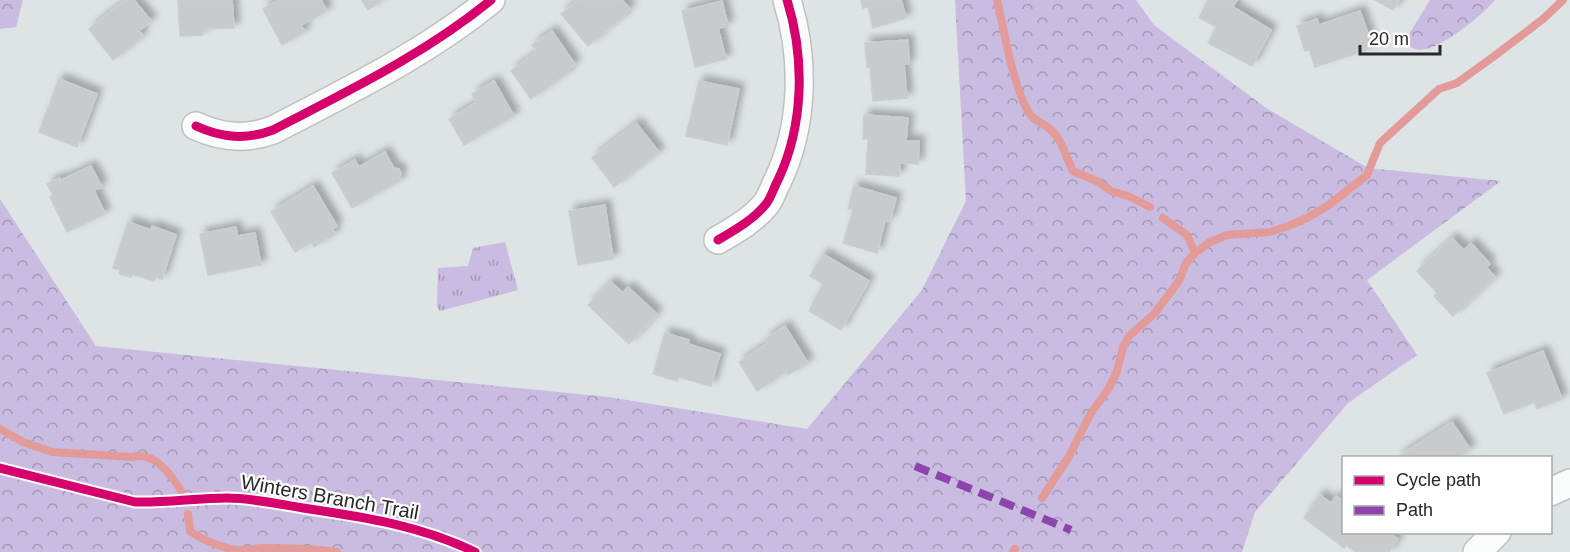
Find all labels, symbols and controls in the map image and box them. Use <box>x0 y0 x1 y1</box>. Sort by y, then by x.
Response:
scale bar <box>1360 18 1440 56</box>
text: 20 m <box>1369 29 1409 49</box>
legend <box>1342 456 1552 534</box>
text: Cycle path <box>1396 470 1481 490</box>
street label: Winters Branch Trail <box>239 471 421 523</box>
text: Path <box>1396 500 1433 520</box>

